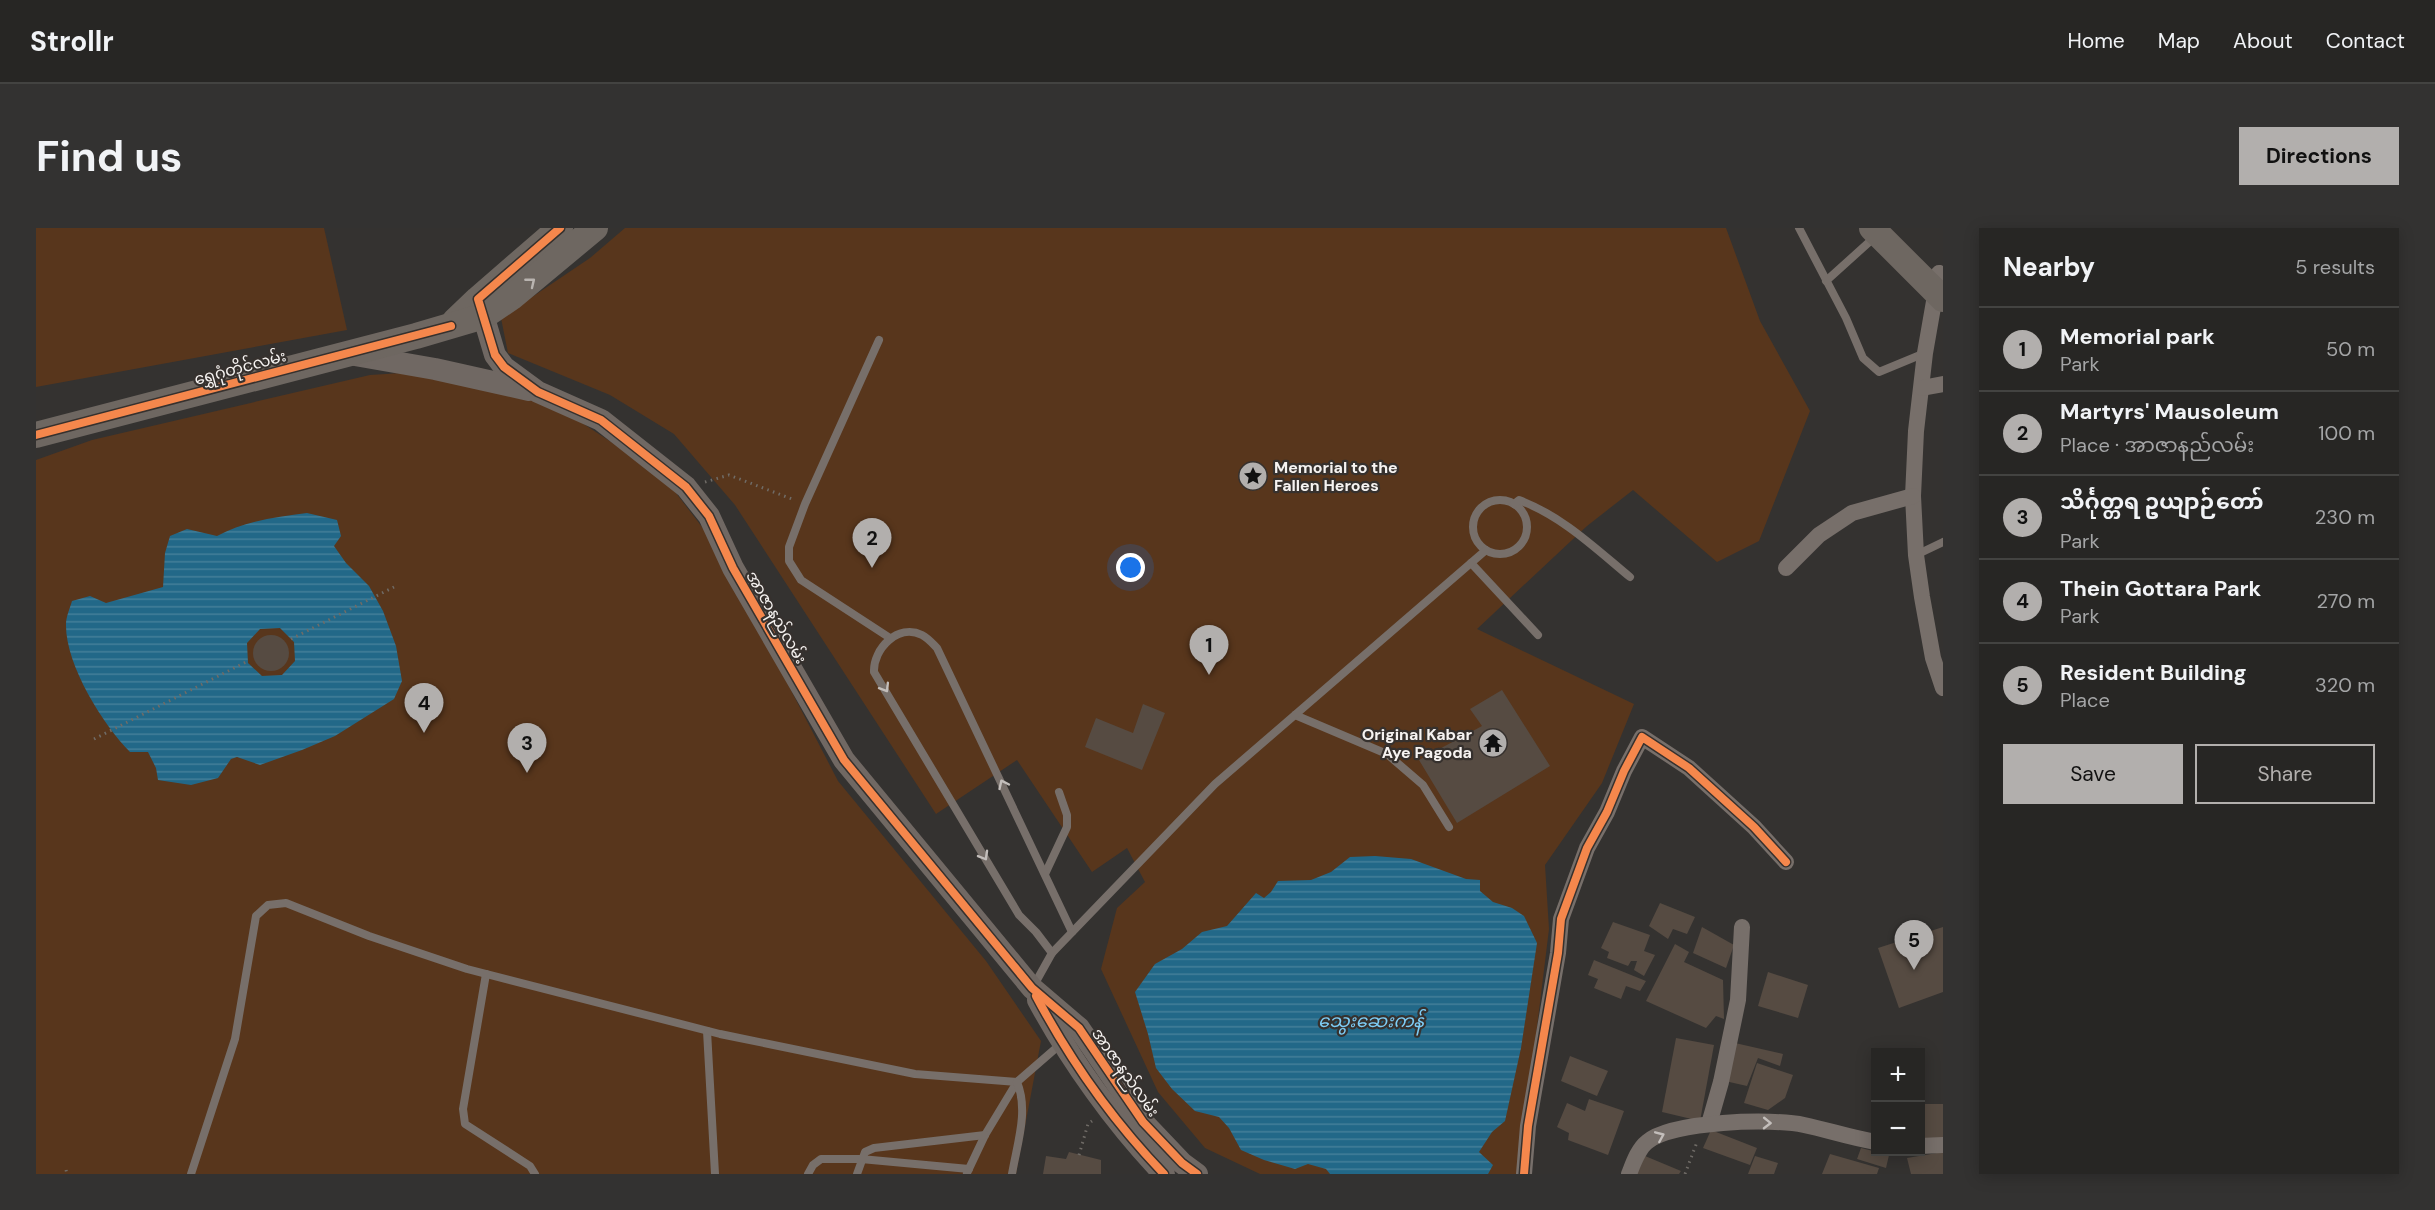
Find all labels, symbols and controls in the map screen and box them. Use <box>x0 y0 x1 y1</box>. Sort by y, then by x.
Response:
text: Strollr <box>30 23 114 60</box>
text: Home <box>2067 27 2125 55</box>
text: Map <box>2158 27 2200 55</box>
text: About <box>2233 27 2293 55</box>
text: Contact <box>2326 27 2405 55</box>
button: Directions <box>2239 127 2399 185</box>
text: Find us <box>36 129 182 184</box>
text: Nearby <box>2003 250 2095 284</box>
text: 5 results <box>2295 254 2375 280</box>
one-way arrow <box>525 279 536 290</box>
text: Memorial park <box>2060 322 2215 351</box>
text: 1 <box>2019 336 2026 362</box>
text: 50 m <box>2326 336 2375 362</box>
street label: ရွှေဂုံတိုင်လမ်း <box>192 344 289 394</box>
text: Park <box>2060 351 2100 377</box>
text: Martyrs' Mausoleum <box>2060 397 2279 426</box>
text: 2 <box>2017 420 2028 446</box>
text: 100 m <box>2318 420 2375 446</box>
text: Place · အာဇာနည်လမ်း <box>2060 432 2254 458</box>
place label: Memorial to the Fallen Heroes <box>1274 457 1398 496</box>
place icon: Memorial to the Fallen Heroes <box>1237 460 1269 492</box>
text: သိင်္ဂုတ္တရ ဥယျာဉ်တော် <box>2060 487 2263 516</box>
text: 3 <box>2016 504 2029 530</box>
text: 230 m <box>2315 504 2375 530</box>
pin: 2 <box>852 518 892 568</box>
text: Park <box>2060 528 2100 554</box>
your location <box>1116 553 1145 582</box>
street label: အာဇာနည်လမ်း <box>739 567 812 669</box>
text: Thein Gottara Park <box>2060 574 2261 603</box>
text: 4 <box>2016 588 2029 614</box>
text: 270 m <box>2317 588 2375 614</box>
text: Park <box>2060 603 2100 629</box>
pin: 1 <box>1190 626 1228 675</box>
text: Resident Building <box>2060 658 2247 687</box>
text: 5 <box>2016 672 2029 698</box>
text: 320 m <box>2315 672 2375 698</box>
one-way arrow <box>877 682 889 692</box>
pin: 4 <box>404 684 444 733</box>
text: Place <box>2060 687 2110 713</box>
pin: 3 <box>508 724 546 773</box>
place label: Original Kabar Aye Pagoda <box>1362 724 1472 763</box>
temple icon: Original Kabar Aye Pagoda <box>1477 727 1509 759</box>
button: Save <box>2003 744 2183 804</box>
button: Share <box>2195 744 2375 804</box>
one-way arrow <box>999 779 1011 790</box>
one-way arrow <box>977 850 988 860</box>
pin: 5 <box>1894 920 1934 970</box>
water label: သွေးဆေးကန် <box>1318 1008 1427 1036</box>
street label: အာဇာနည်လမ်း <box>1085 1023 1165 1123</box>
map controls <box>1871 1048 1925 1156</box>
button: + <box>1871 1048 1925 1102</box>
button: − <box>1871 1102 1925 1156</box>
one-way arrow <box>1763 1117 1772 1129</box>
one-way arrow <box>1653 1131 1664 1143</box>

